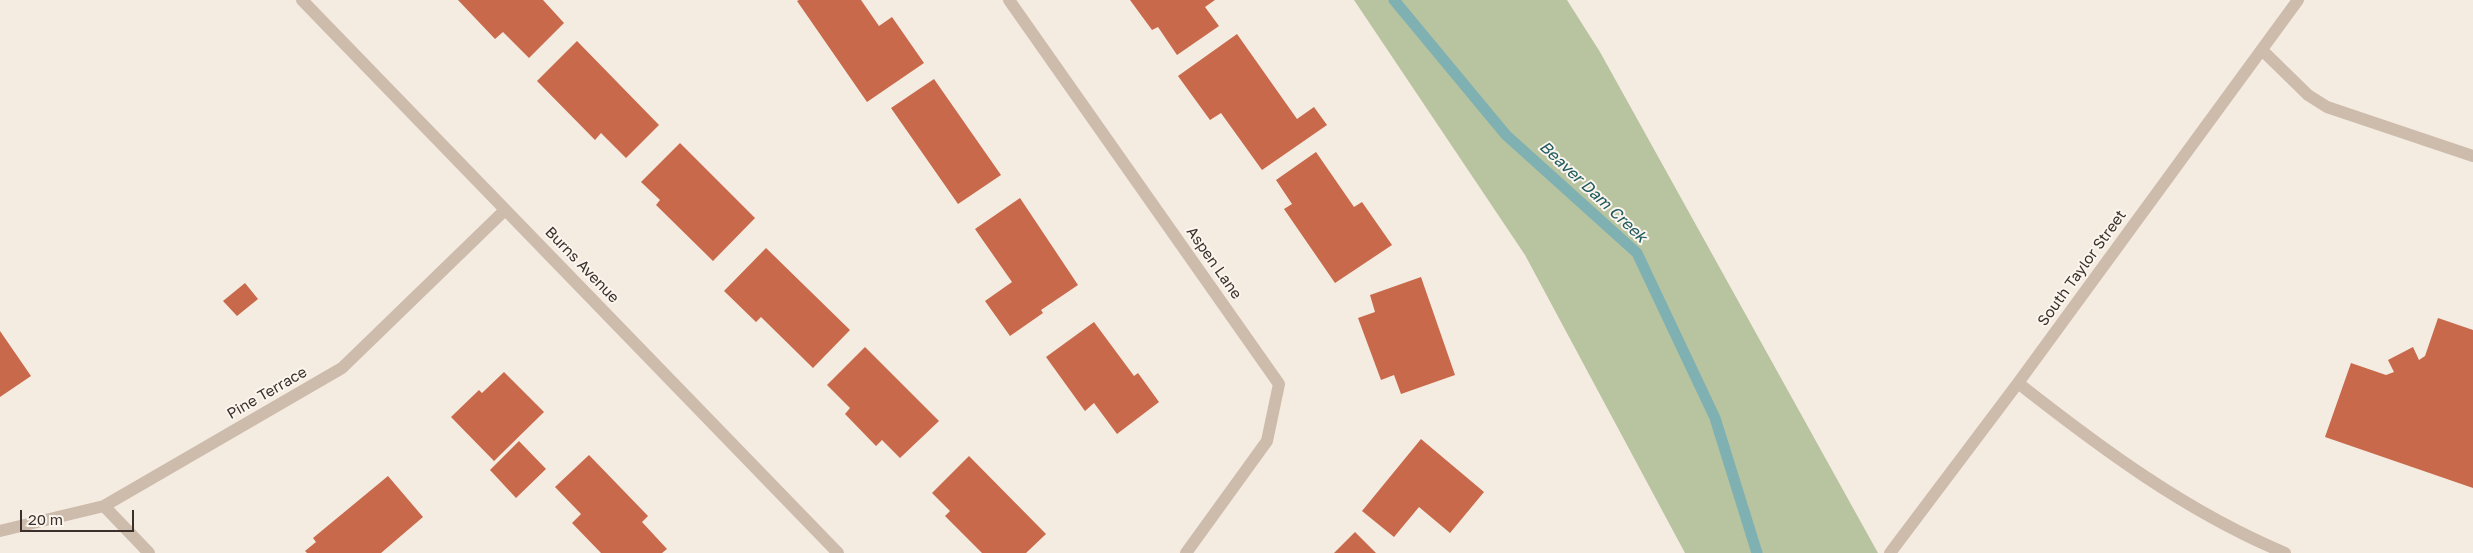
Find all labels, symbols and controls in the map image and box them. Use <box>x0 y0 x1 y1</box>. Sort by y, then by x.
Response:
water label: Beaver Dam Creek <box>1535 137 1651 247</box>
street label: South Taylor Street <box>2034 207 2130 329</box>
street label: Burns Avenue <box>541 223 623 307</box>
street label: Aspen Lane <box>1183 223 1245 303</box>
street label: Pine Terrace <box>224 363 310 423</box>
scale bar <box>22 500 136 532</box>
text: 20 m <box>28 510 63 528</box>

